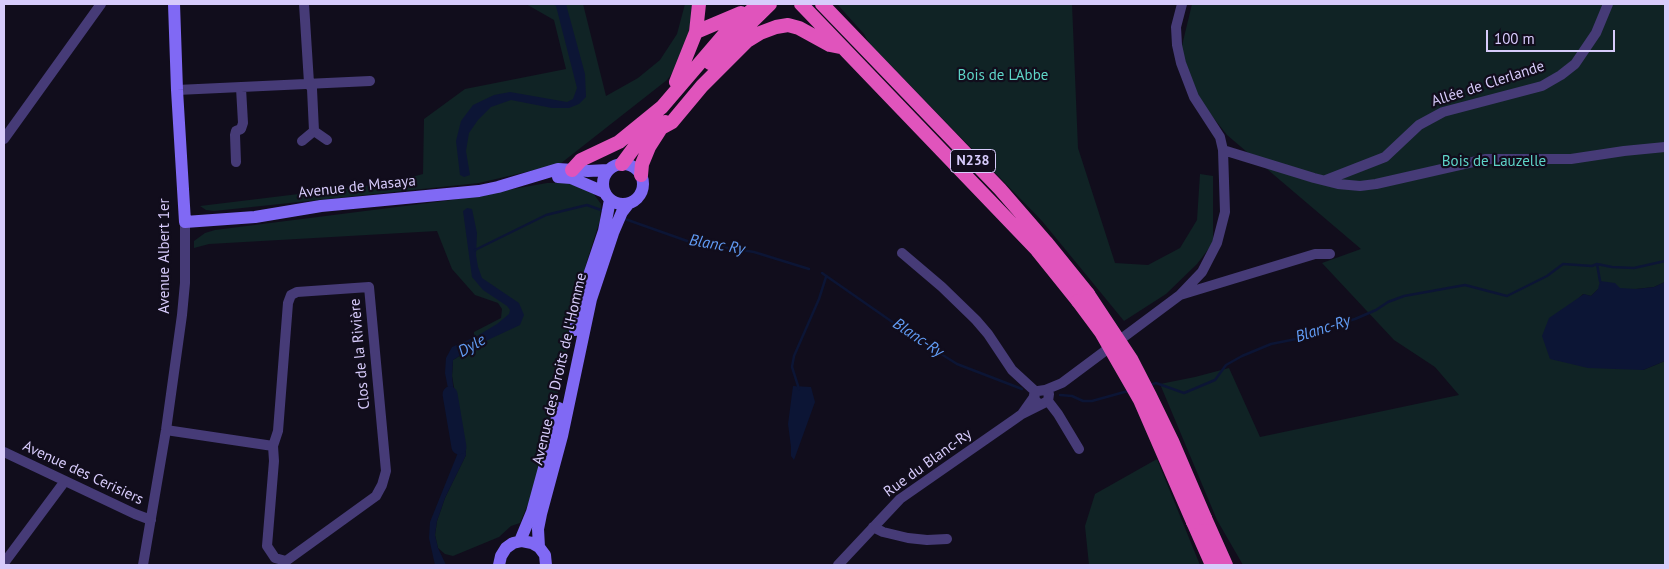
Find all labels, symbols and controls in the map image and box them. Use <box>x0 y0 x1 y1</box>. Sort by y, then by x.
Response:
scale bar <box>1489 20 1618 52</box>
text: 100 m <box>1494 29 1535 48</box>
street label: Allée de Clerlande <box>1429 57 1547 111</box>
park label: Bois de L'Abbe <box>958 67 1048 85</box>
road number: N238 <box>950 150 996 172</box>
park label: Bois de Lauzelle <box>1442 153 1546 171</box>
street label: Avenue de Masaya <box>297 172 417 202</box>
street label: Avenue Albert 1er <box>156 198 174 314</box>
water label: Blanc Ry <box>688 231 746 259</box>
street label: Avenue des Droits de l'Homme <box>529 271 591 467</box>
street label: Clos de la Rivière <box>346 298 374 410</box>
water label: Blanc-Ry <box>1293 311 1353 347</box>
water label: Blanc-Ry <box>889 314 947 362</box>
water label: Dyle <box>455 331 489 361</box>
street label: Rue du Blanc-Ry <box>881 425 975 501</box>
street label: Avenue des Cerisiers <box>20 437 146 509</box>

